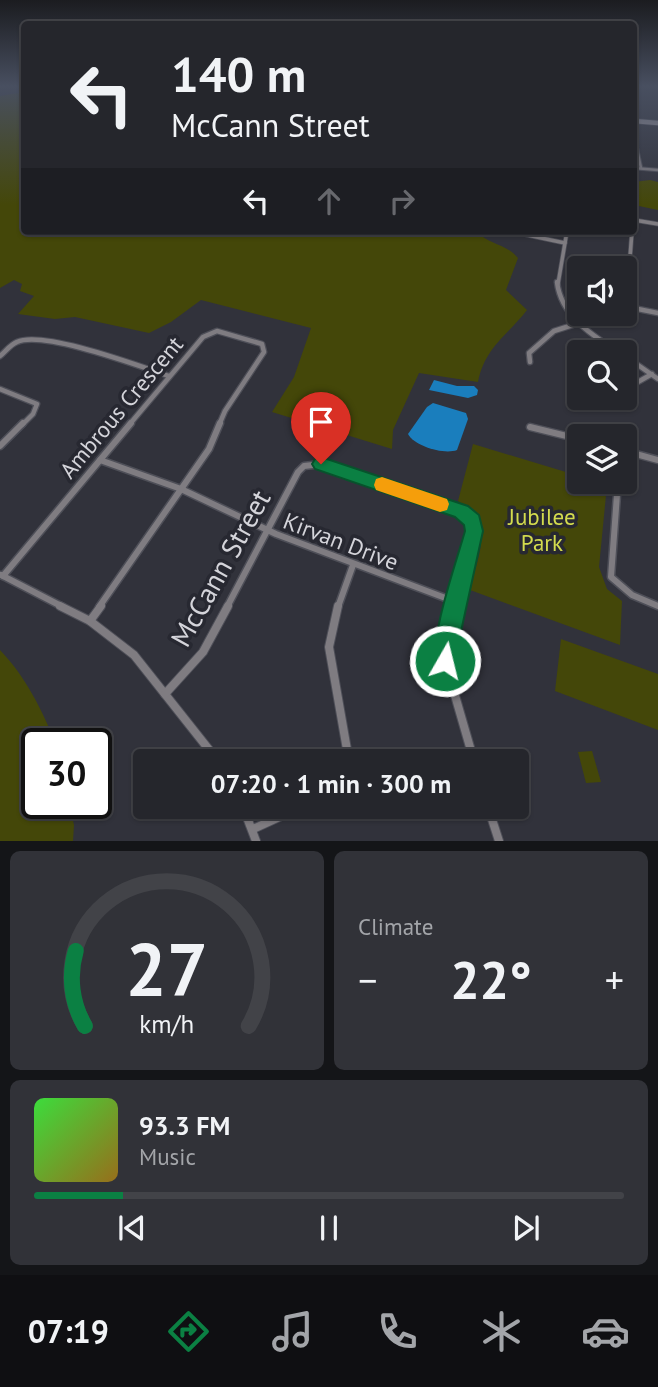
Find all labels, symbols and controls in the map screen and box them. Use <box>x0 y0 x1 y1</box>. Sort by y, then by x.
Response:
text: 140 m <box>171 42 306 106</box>
icon: left <box>56 49 147 140</box>
text: McCann Street <box>171 104 370 146</box>
icon: left <box>237 182 275 220</box>
icon: ahead <box>310 182 348 220</box>
icon: right <box>383 182 421 220</box>
map controls <box>567 256 637 494</box>
button: sound <box>567 256 637 326</box>
street label: Ambrous Crescent <box>53 330 189 484</box>
button: search <box>567 340 637 410</box>
pin <box>291 392 351 464</box>
icon: arrive <box>302 403 340 441</box>
button: layers <box>567 424 637 494</box>
street label: McCann Street <box>162 483 279 653</box>
park label: Jubilee Park <box>507 502 576 557</box>
street label: Kirvan Drive <box>279 506 403 576</box>
position arrow <box>408 624 482 698</box>
speed limit sign: 30 <box>21 728 112 819</box>
text: 07:20 · 1 min · 300 m <box>211 767 451 800</box>
text: Climate <box>358 912 433 941</box>
text: 27 <box>126 923 208 1017</box>
text: 22° <box>450 946 532 1013</box>
text: − <box>358 955 377 1004</box>
text: + <box>605 955 624 1004</box>
text: km/h <box>140 1008 194 1040</box>
text: 93.3 FM <box>139 1109 230 1142</box>
text: Music <box>139 1142 196 1171</box>
icon: previous <box>113 1209 151 1247</box>
icon: pause <box>310 1209 348 1247</box>
icon: next <box>507 1209 545 1247</box>
icon: directions <box>164 1307 213 1356</box>
icon: music <box>268 1307 317 1356</box>
icon: phone <box>373 1307 422 1356</box>
icon: climate <box>477 1307 526 1356</box>
icon: car <box>581 1307 630 1356</box>
text: 07:19 <box>28 1310 109 1352</box>

